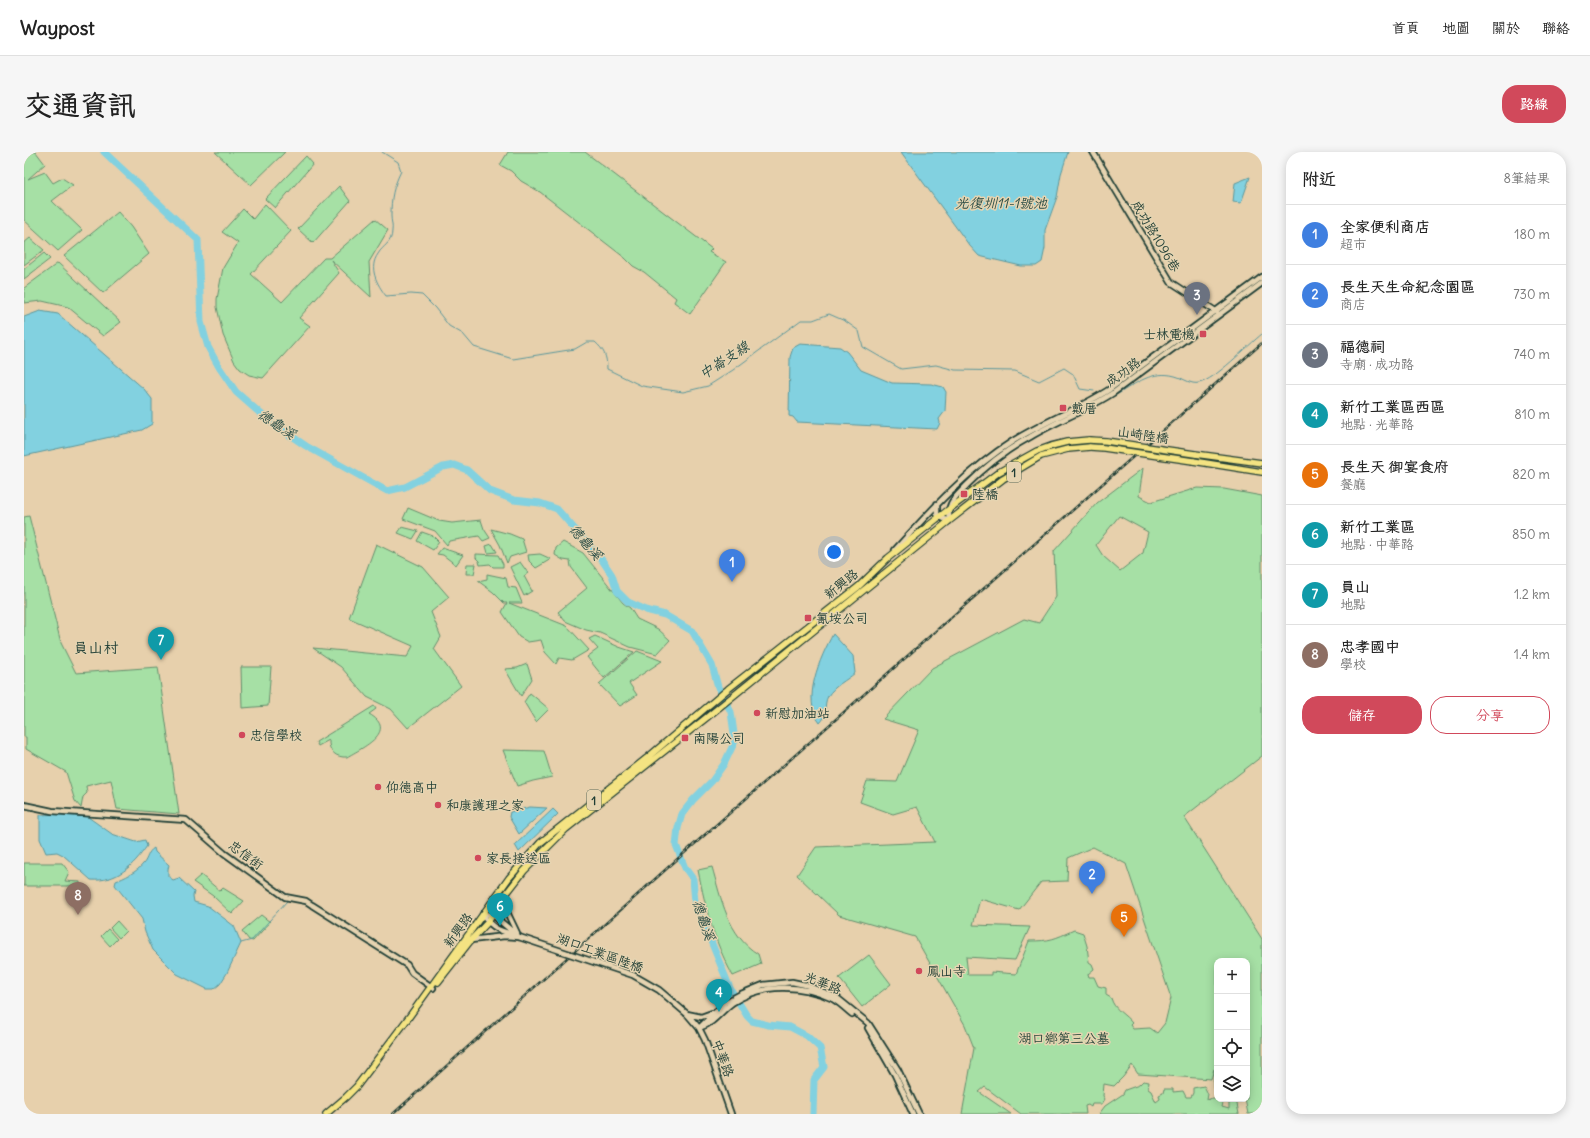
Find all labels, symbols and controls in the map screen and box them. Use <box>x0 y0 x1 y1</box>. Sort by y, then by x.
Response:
text: Waypost <box>20 16 95 40</box>
text: 首頁 <box>1392 19 1420 37</box>
text: 地圖 <box>1442 19 1470 37</box>
text: 關於 <box>1492 19 1520 37</box>
text: 聯絡 <box>1542 19 1570 37</box>
button: 路線 <box>1502 85 1566 123</box>
text: 交通資訊 <box>24 87 136 123</box>
text: 附近 <box>1302 168 1336 190</box>
text: 8筆結果 <box>1504 170 1550 187</box>
water label: 光復圳11-1號池 <box>955 194 1048 212</box>
street label: 成功路1096巷 <box>1128 197 1184 275</box>
text: 全家便利商店 <box>1340 217 1430 236</box>
text: 1 <box>1312 226 1318 243</box>
text: 180 m <box>1514 226 1550 243</box>
text: 超市 <box>1340 236 1366 253</box>
text: 長生天生命紀念園區 <box>1340 277 1475 296</box>
pin: 3 <box>1184 282 1210 315</box>
text: 2 <box>1311 286 1319 303</box>
text: 730 m <box>1513 286 1550 303</box>
text: 商店 <box>1340 296 1366 313</box>
place label: 士林電機 <box>1143 326 1195 343</box>
marker: 士林電機 <box>1198 329 1208 339</box>
water label: 中崙支線 <box>696 337 753 383</box>
text: 福德祠 <box>1340 337 1385 356</box>
text: 3 <box>1311 346 1319 363</box>
text: 740 m <box>1513 346 1550 363</box>
street label: 成功路 <box>1102 354 1144 390</box>
text: 寺廟 · 成功路 <box>1340 356 1414 373</box>
text: 新竹工業區西區 <box>1340 397 1445 416</box>
place label: 戴厝 <box>1071 400 1097 417</box>
marker: 戴厝 <box>1058 403 1068 413</box>
water label: 德龜溪 <box>255 405 300 444</box>
text: 4 <box>1311 406 1319 423</box>
text: 810 m <box>1514 406 1550 423</box>
text: 地點 · 光華路 <box>1340 416 1414 433</box>
street label: 山崎陸橋 <box>1116 423 1170 447</box>
text: 長生天 御宴食府 <box>1340 457 1449 476</box>
road number: 1 <box>1007 462 1021 482</box>
text: 5 <box>1311 466 1319 483</box>
text: 820 m <box>1512 466 1550 483</box>
text: 餐廳 <box>1340 476 1366 493</box>
place label: 陸橋 <box>972 486 998 503</box>
marker: 陸橋 <box>959 489 969 499</box>
text: 新竹工業區 <box>1340 517 1415 536</box>
water label: 德龜溪 <box>565 520 607 565</box>
text: 6 <box>1311 526 1319 543</box>
text: 850 m <box>1512 526 1550 543</box>
text: 地點 · 中華路 <box>1340 536 1414 553</box>
your location <box>824 542 844 562</box>
pin: 1 <box>719 549 745 582</box>
street label: 新興路 <box>820 565 862 603</box>
text: 員山 <box>1340 577 1370 596</box>
text: 7 <box>1312 586 1318 603</box>
text: 1.2 km <box>1514 586 1550 603</box>
text: 地點 <box>1340 596 1366 613</box>
place label: 氰垵公司 <box>816 610 868 627</box>
marker: 氰垵公司 <box>803 613 813 623</box>
pin: 7 <box>148 627 174 660</box>
text: 忠孝國中 <box>1340 637 1400 656</box>
district label: 員山村 <box>73 638 119 657</box>
text: 8 <box>1311 646 1319 663</box>
text: 1.4 km <box>1514 646 1550 663</box>
text: 學校 <box>1340 656 1366 673</box>
button: 儲存 <box>1302 696 1422 734</box>
button: 分享 <box>1430 696 1550 734</box>
place label: 新慰加油站 <box>765 705 830 722</box>
marker: 新慰加油站 <box>752 708 762 718</box>
place label: 忠信學校 <box>250 727 302 744</box>
marker: 忠信學校 <box>237 730 247 740</box>
place label: 南陽公司 <box>693 730 745 747</box>
marker: 南陽公司 <box>680 733 690 743</box>
place label: 仰德高中 <box>386 779 438 796</box>
marker: 仰德高中 <box>373 782 383 792</box>
road number: 1 <box>587 790 601 810</box>
place label: 和康護理之家 <box>446 797 524 814</box>
marker: 和康護理之家 <box>433 800 443 810</box>
street label: 忠信街 <box>225 837 267 873</box>
place label: 家長接送區 <box>486 850 551 867</box>
marker: 家長接送區 <box>473 853 483 863</box>
pin: 2 <box>1079 861 1105 894</box>
pin: 8 <box>65 882 91 915</box>
pin: 6 <box>487 893 513 926</box>
water label: 德龜溪 <box>689 897 720 944</box>
pin: 5 <box>1111 904 1137 937</box>
street label: 新興路 <box>440 909 476 951</box>
street label: 湖口工業區陸橋 <box>554 929 646 977</box>
map controls <box>1214 958 1250 1102</box>
button: + <box>1214 958 1250 994</box>
place label: 鳳山寺 <box>927 963 966 980</box>
marker: 鳳山寺 <box>914 966 924 976</box>
street label: 光華路 <box>802 968 844 998</box>
pin: 4 <box>706 979 732 1012</box>
button: − <box>1214 994 1250 1030</box>
park label: 湖口鄉第三公墓 <box>1018 1030 1110 1047</box>
button: locate <box>1214 1030 1250 1066</box>
street label: 中華路 <box>708 1037 738 1079</box>
button: layers <box>1214 1066 1250 1102</box>

